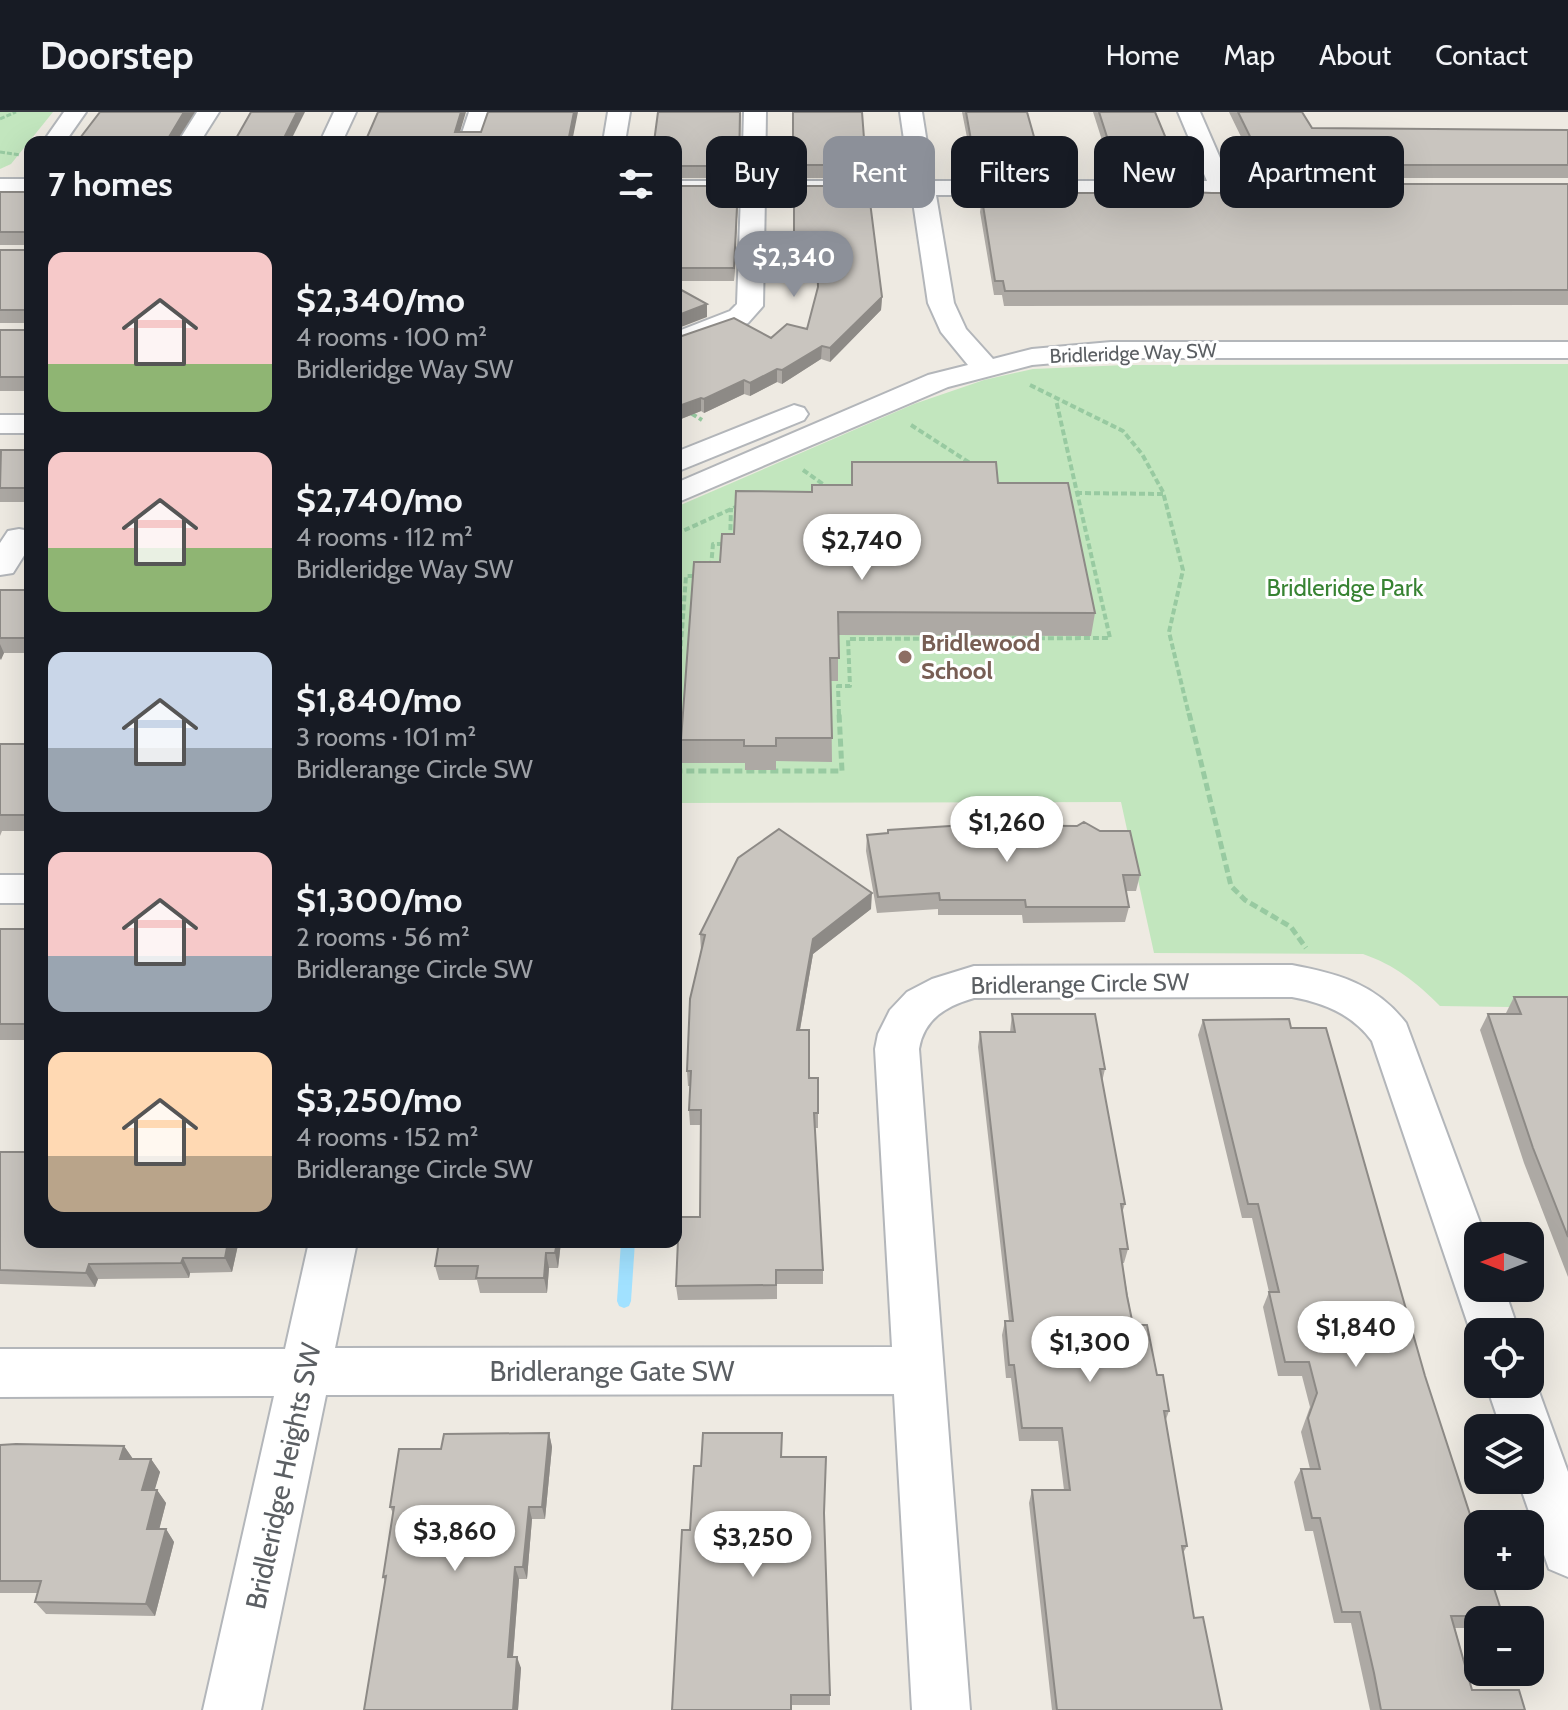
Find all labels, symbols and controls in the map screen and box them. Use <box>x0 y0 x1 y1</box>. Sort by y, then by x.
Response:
text: Doorstep <box>40 32 193 79</box>
text: Home <box>1106 38 1179 72</box>
text: Map <box>1223 38 1275 72</box>
text: About <box>1319 38 1391 72</box>
text: Contact <box>1435 38 1528 72</box>
chip: Buy <box>706 136 807 208</box>
chip: Rent <box>823 136 935 208</box>
chip: Filters <box>951 136 1078 208</box>
chip: New <box>1094 136 1204 208</box>
chip: Apartment <box>1220 136 1404 208</box>
icon: filters <box>614 162 658 206</box>
text: 7 homes <box>48 163 173 205</box>
pin: $2,340 <box>729 231 859 299</box>
text: $2,340 <box>752 241 836 273</box>
text: $2,340/mo <box>296 279 465 321</box>
icon: home <box>112 284 208 380</box>
text: 4 rooms · 100 m² <box>296 321 487 353</box>
street label: Bridleridge Way SW <box>1049 338 1217 368</box>
text: Bridleridge Way SW <box>296 353 513 385</box>
text: $2,740/mo <box>296 479 463 521</box>
icon: home <box>112 484 208 580</box>
pin: $2,740 <box>797 514 927 582</box>
text: 4 rooms · 112 m² <box>296 521 473 553</box>
text: $2,740 <box>821 524 903 556</box>
text: Bridleridge Way SW <box>296 553 513 585</box>
park label: Bridleridge Park <box>1267 573 1424 602</box>
place label: Bridlewood School <box>921 628 1040 685</box>
marker: Bridlewood School <box>896 648 914 666</box>
text: $1,840/mo <box>296 679 462 721</box>
icon: home <box>112 684 208 780</box>
text: 3 rooms · 101 m² <box>296 721 476 753</box>
text: Bridlerange Circle SW <box>296 753 533 785</box>
pin: $1,260 <box>942 796 1072 864</box>
text: $1,260 <box>968 806 1046 838</box>
text: $1,300/mo <box>296 879 462 921</box>
icon: home <box>112 884 208 980</box>
text: 2 rooms · 56 m² <box>296 921 470 953</box>
text: Bridlerange Circle SW <box>296 953 533 985</box>
street label: Bridlerange Circle SW <box>970 967 1190 1000</box>
text: $3,250/mo <box>296 1079 462 1121</box>
icon: home <box>112 1084 208 1180</box>
text: 4 rooms · 152 m² <box>296 1121 478 1153</box>
text: Bridlerange Circle SW <box>296 1153 533 1185</box>
north arrow <box>1464 1222 1544 1302</box>
map controls <box>1464 1222 1544 1686</box>
pin: $1,840 <box>1291 1301 1421 1369</box>
text: $1,840 <box>1316 1311 1396 1343</box>
pin: $1,300 <box>1025 1316 1155 1384</box>
button: locate <box>1464 1318 1544 1398</box>
text: $1,300 <box>1049 1326 1131 1358</box>
street label: Bridleridge Heights SW <box>238 1339 328 1612</box>
street label: Bridlerange Gate SW <box>490 1354 735 1388</box>
button: layers <box>1464 1414 1544 1494</box>
pin: $3,860 <box>390 1505 520 1573</box>
button: + <box>1464 1510 1544 1590</box>
pin: $3,250 <box>688 1511 818 1579</box>
text: $3,860 <box>413 1515 497 1547</box>
text: $3,250 <box>712 1521 794 1553</box>
button: − <box>1464 1606 1544 1686</box>

